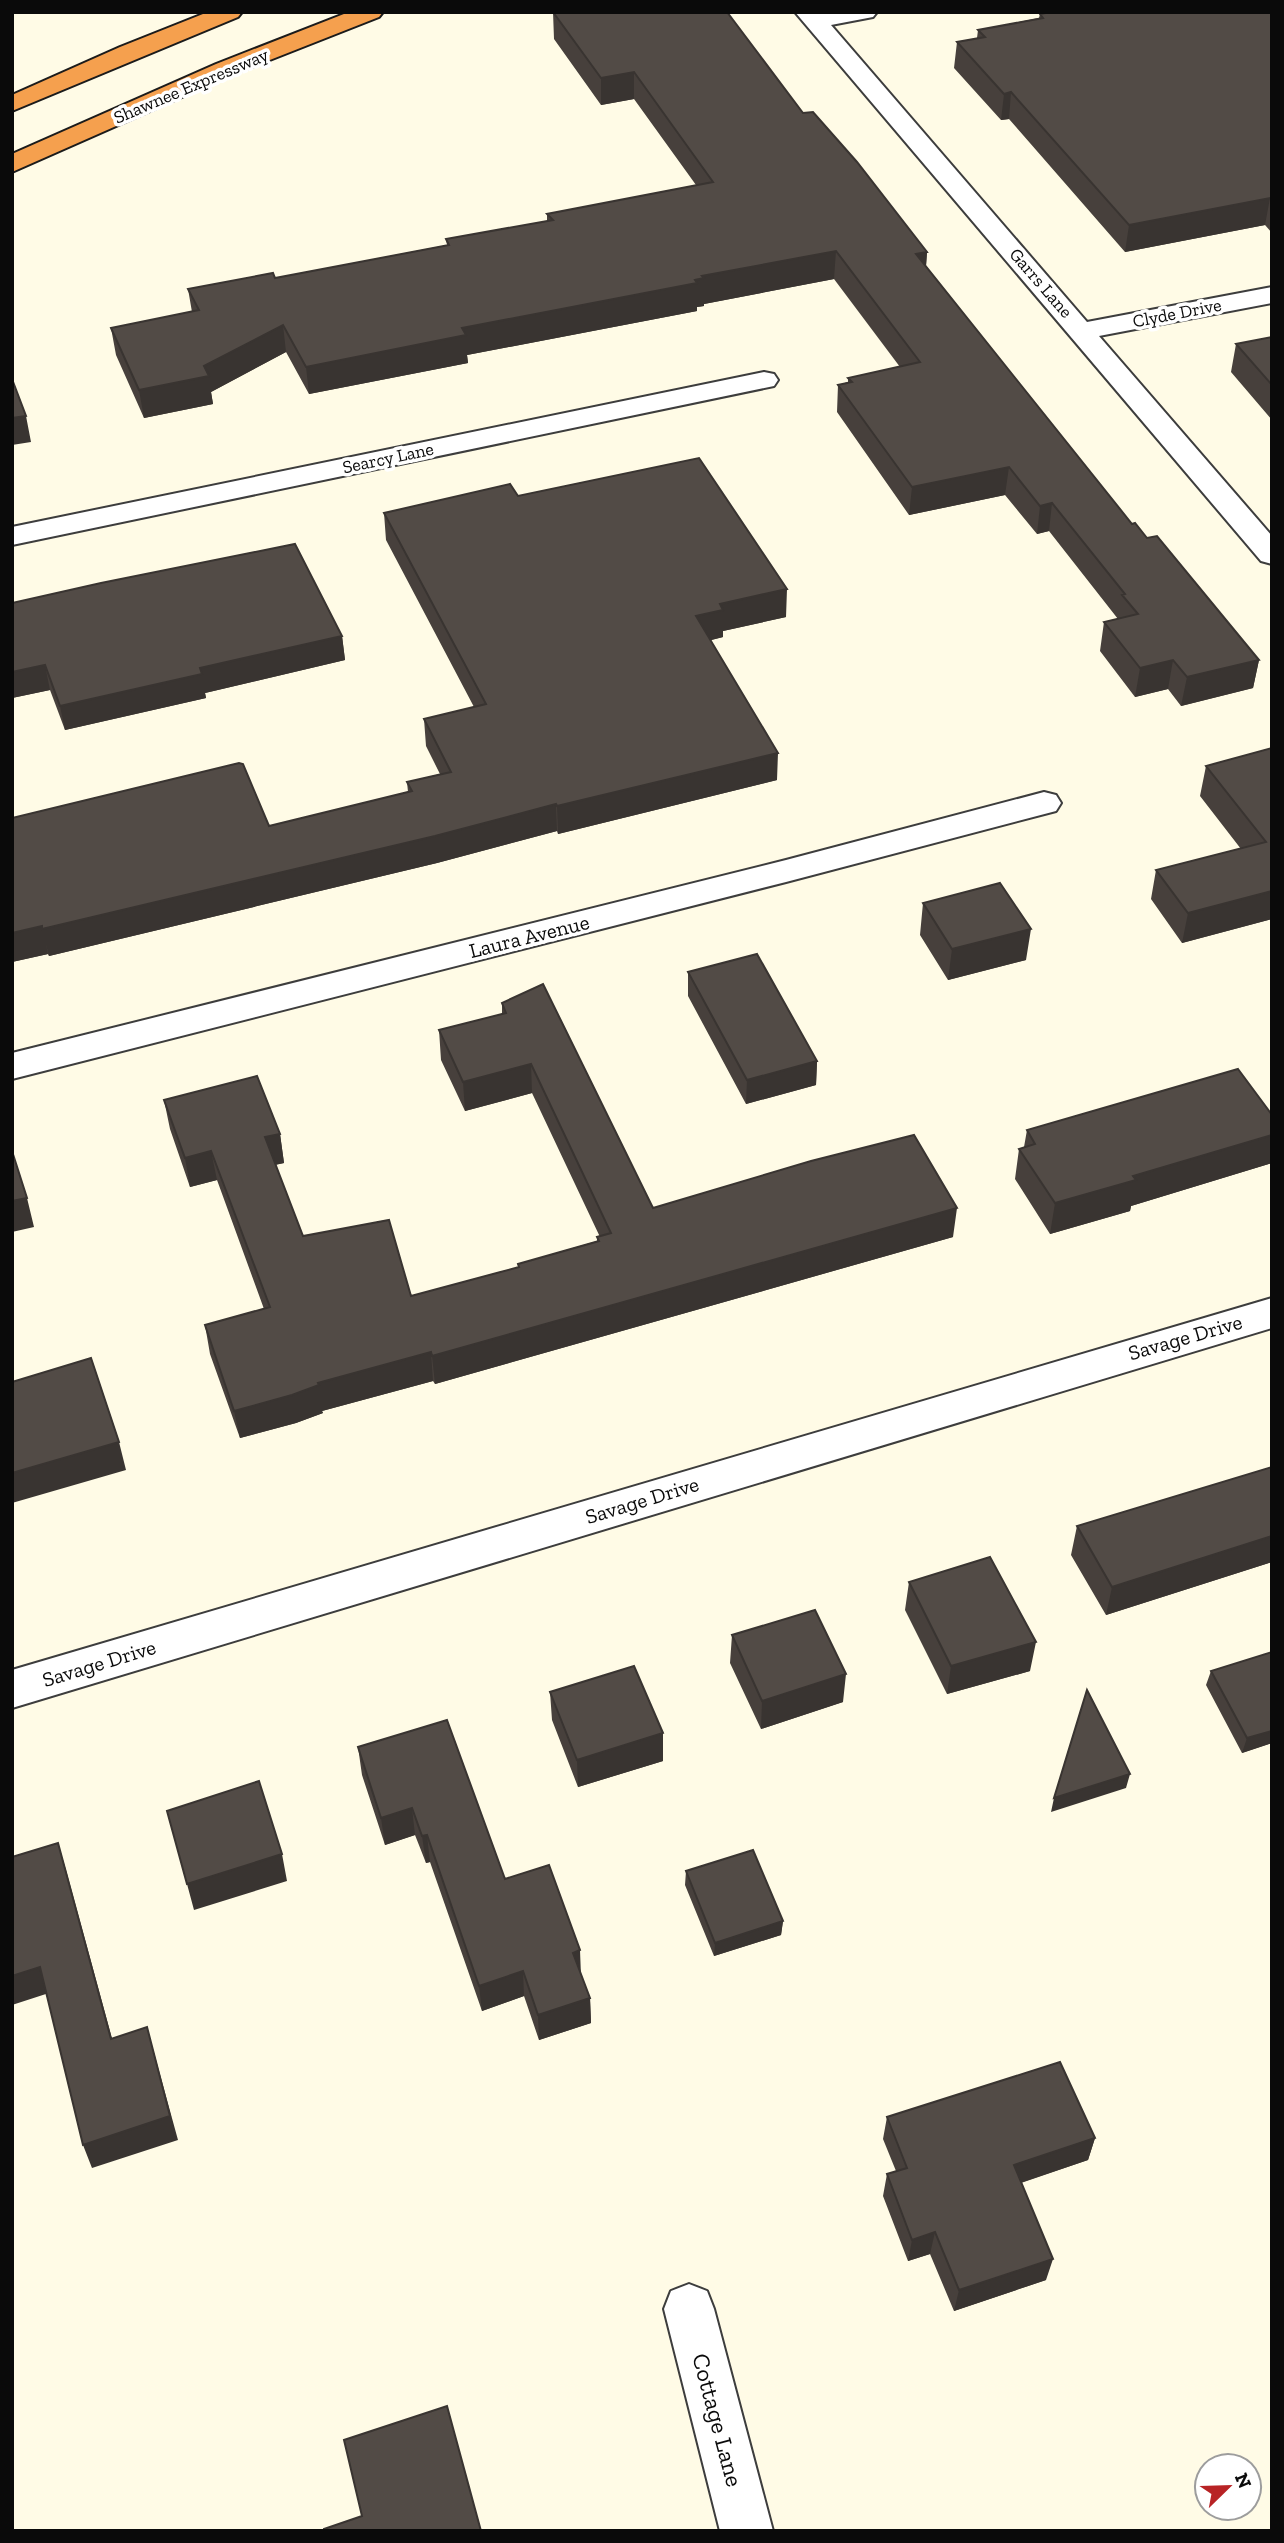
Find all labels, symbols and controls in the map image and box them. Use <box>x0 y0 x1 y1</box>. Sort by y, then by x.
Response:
street label: Shawnee Expressway <box>110 43 272 129</box>
street label: Garrs Lane <box>1005 244 1077 322</box>
street label: Clyde Drive <box>1131 294 1223 332</box>
street label: Searcy Lane <box>340 438 436 478</box>
street label: Laura Avenue <box>466 909 592 963</box>
street label: Savage Drive <box>1125 1309 1245 1365</box>
street label: Savage Drive <box>582 1471 702 1529</box>
street label: Savage Drive <box>39 1634 159 1692</box>
street label: Cottage Lane <box>686 2350 750 2490</box>
north arrow <box>1193 2452 1263 2522</box>
text: N <box>1230 2469 1257 2492</box>

